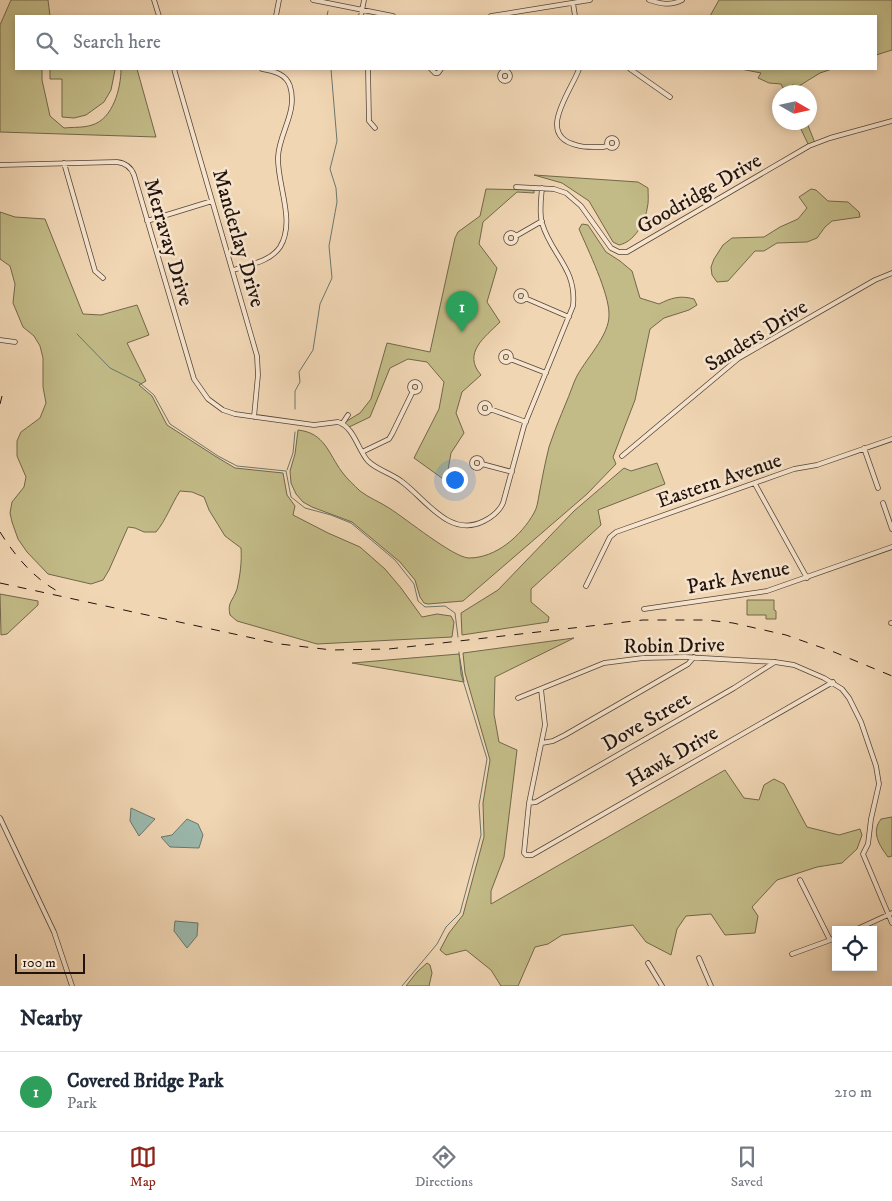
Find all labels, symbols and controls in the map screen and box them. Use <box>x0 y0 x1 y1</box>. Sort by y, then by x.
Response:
search box <box>15 15 877 70</box>
icon: search <box>33 29 61 57</box>
text: Search here <box>73 31 161 54</box>
north arrow <box>772 85 817 130</box>
street label: Goodridge Drive <box>633 148 767 240</box>
street label: Manderlay Drive <box>206 166 270 311</box>
street label: Merravay Drive <box>137 176 199 309</box>
pin: 1 <box>446 291 478 332</box>
street label: Sanders Drive <box>700 294 813 378</box>
street label: Eastern Avenue <box>654 447 785 514</box>
your location <box>442 467 468 493</box>
street label: Park Avenue <box>685 555 792 601</box>
street label: Robin Drive <box>623 632 725 660</box>
street label: Dove Street <box>598 686 696 758</box>
street label: Hawk Drive <box>622 720 723 793</box>
map controls <box>832 926 877 971</box>
button: locate <box>832 926 877 971</box>
scale bar <box>15 951 85 974</box>
text: 100 m <box>22 954 56 972</box>
text: Nearby <box>20 1006 82 1032</box>
text: Covered Bridge Park <box>67 1070 224 1093</box>
text: 1 <box>33 1082 39 1102</box>
text: 210 m <box>834 1082 872 1102</box>
text: Park <box>67 1093 97 1113</box>
tab: Map <box>129 1143 157 1191</box>
tab: Directions <box>415 1143 473 1191</box>
tab: Saved <box>731 1143 763 1191</box>

